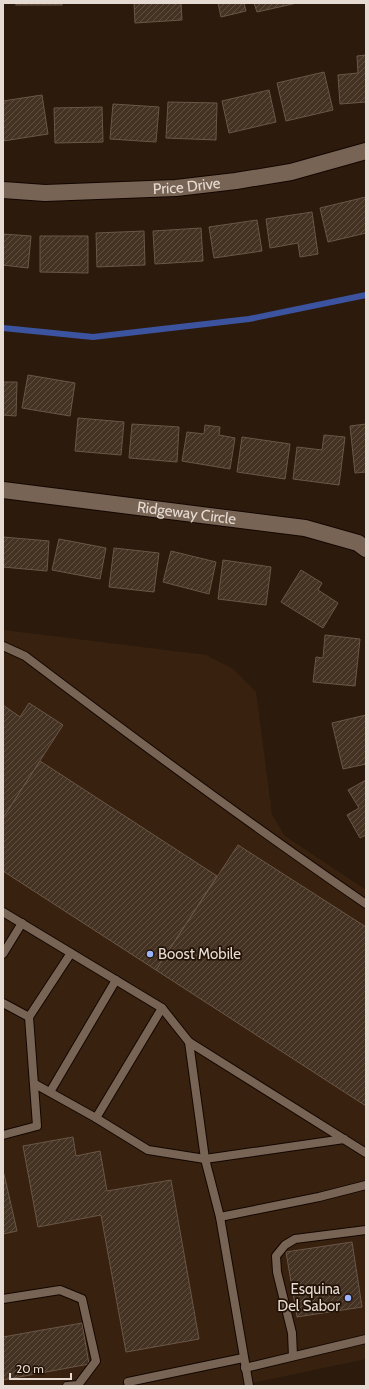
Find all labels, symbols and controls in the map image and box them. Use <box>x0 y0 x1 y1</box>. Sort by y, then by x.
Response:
street label: Price Drive <box>153 174 222 198</box>
street label: Ridgeway Circle <box>136 498 237 528</box>
place label: Boost Mobile <box>158 945 241 963</box>
marker: Boost Mobile <box>145 949 155 959</box>
place label: Esquina Del Sabor <box>277 1280 341 1315</box>
marker: Esquina Del Sabor <box>343 1293 353 1303</box>
scale bar <box>10 1355 71 1381</box>
text: 20 m <box>16 1361 44 1376</box>

